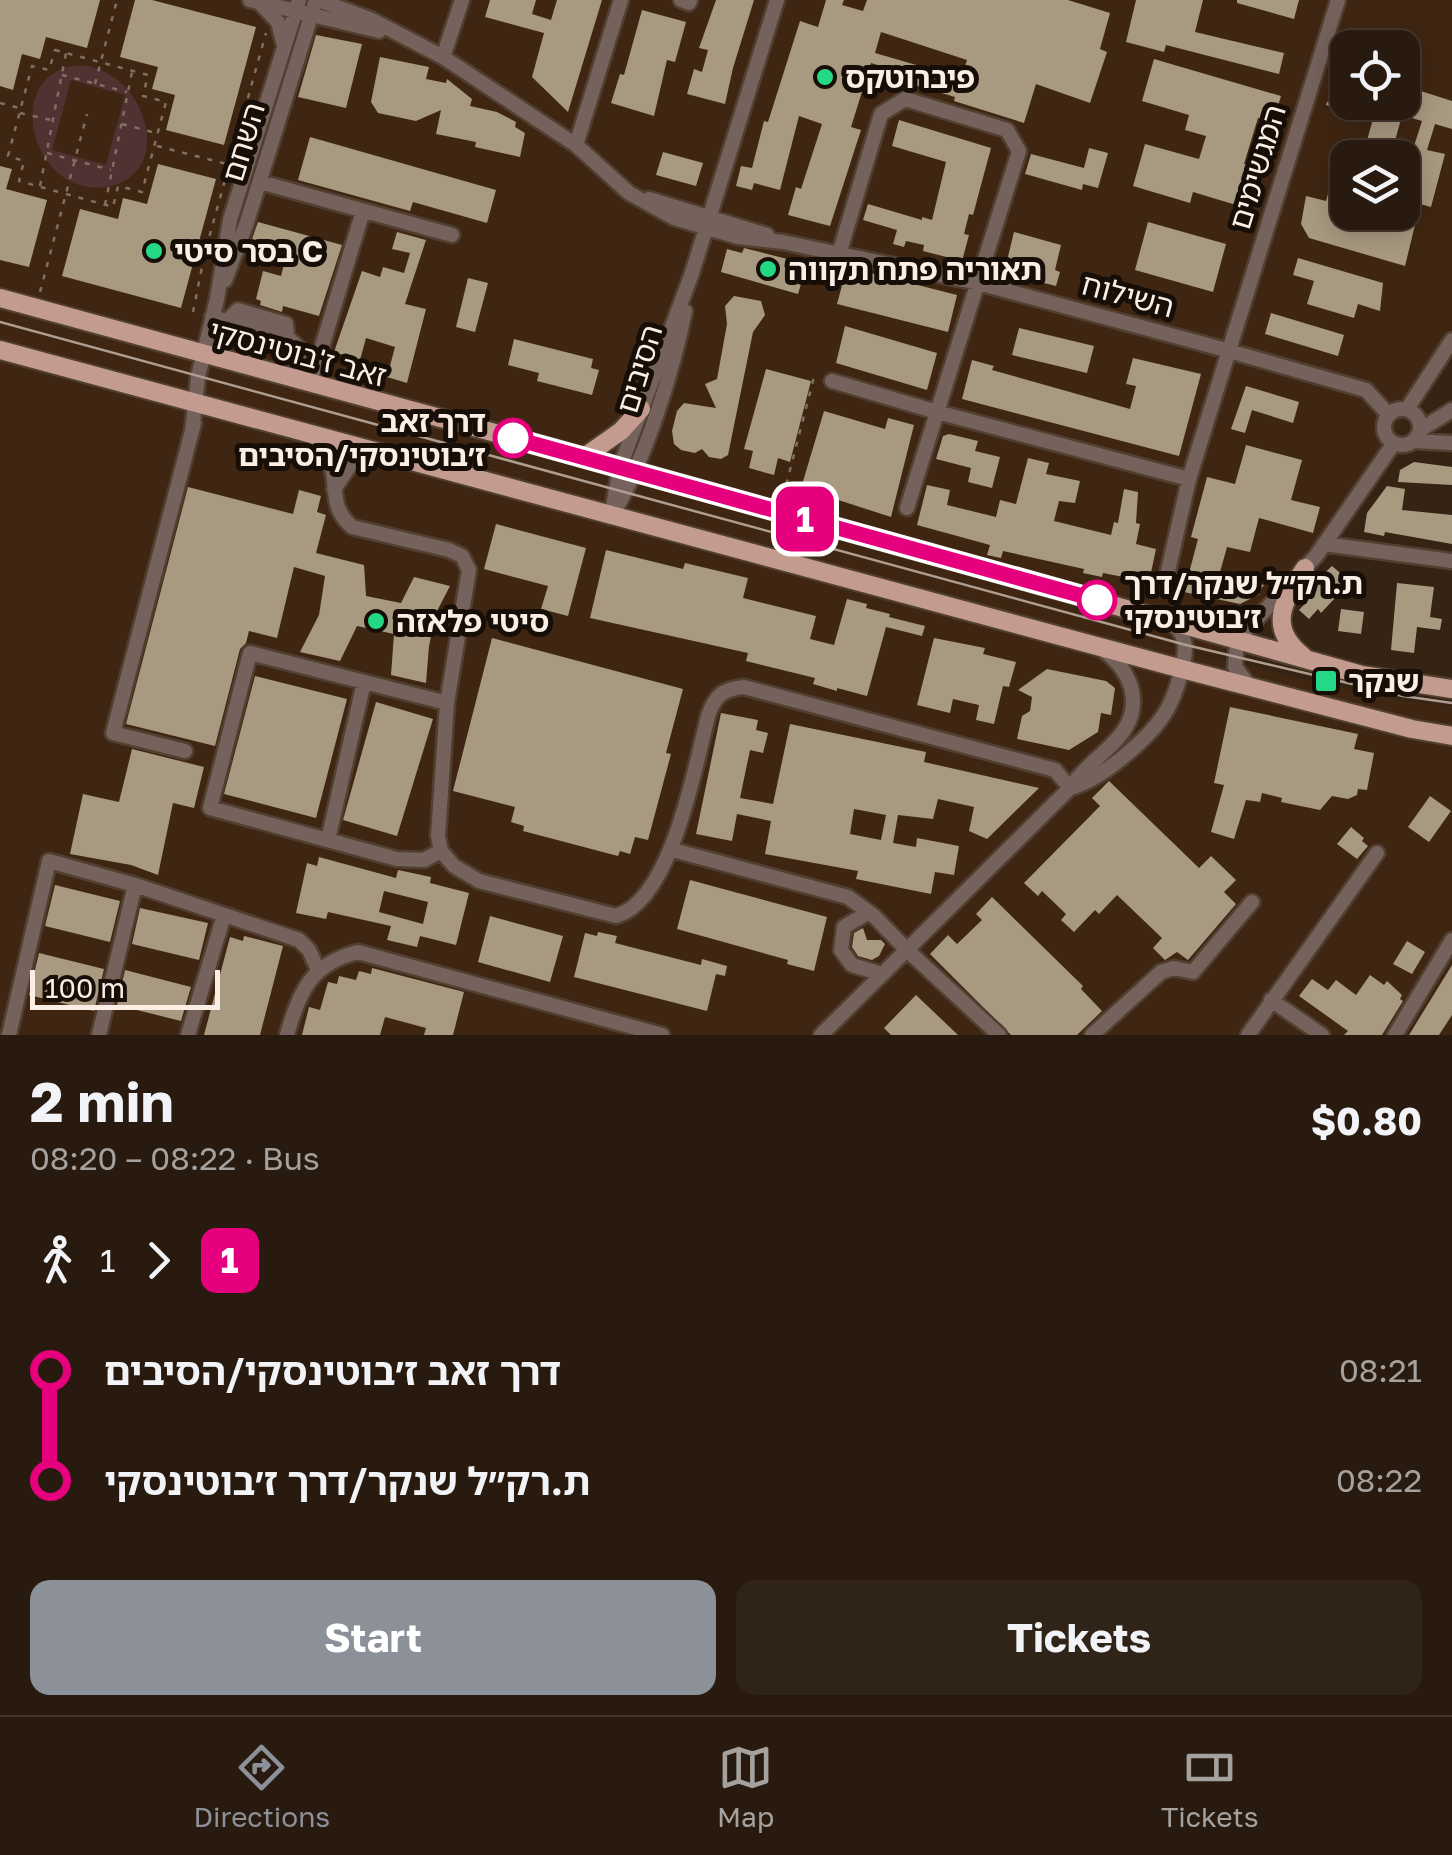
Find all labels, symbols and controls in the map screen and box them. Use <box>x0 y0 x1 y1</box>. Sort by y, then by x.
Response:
map controls <box>1330 30 1420 230</box>
button: locate <box>1330 30 1420 120</box>
place label: פיברוטקס <box>845 59 975 95</box>
marker: פיברוטקס <box>814 66 836 88</box>
street label: השחם <box>214 98 272 186</box>
street label: המגשימים <box>1221 100 1293 234</box>
button: layers <box>1330 140 1420 230</box>
place label: בסר סיטי C <box>174 233 323 269</box>
marker: בסר סיטי C <box>143 240 165 262</box>
place label: תאוריה פתח תקווה <box>788 251 1042 287</box>
marker: תאוריה פתח תקווה <box>757 258 779 280</box>
street label: השילוח <box>1078 265 1178 325</box>
street label: זאב ז'בוטינסקי <box>205 312 391 394</box>
street label: הסיבים <box>609 320 669 418</box>
place label: דרך זאב ז׳בוטינסקי/הסיבים <box>238 403 486 473</box>
marker: דרך זאב ז׳בוטינסקי/הסיבים <box>494 419 532 457</box>
line badge: 1 <box>772 486 838 552</box>
text: 1 <box>796 498 814 540</box>
place label: ת.רק״ל שנקר/דרך ז׳בוטינסקי <box>1124 565 1363 635</box>
marker: ת.רק״ל שנקר/דרך ז׳בוטינסקי <box>1078 581 1116 619</box>
place label: סיטי פלאזה <box>396 603 549 639</box>
marker: סיטי פלאזה <box>365 610 387 632</box>
place label: שנקר <box>1348 663 1420 699</box>
marker: שנקר <box>1313 668 1339 694</box>
scale bar <box>30 965 220 1010</box>
text: 100 m <box>45 971 125 1004</box>
text: 2 min <box>30 1068 174 1134</box>
text: $0.80 <box>1311 1098 1422 1143</box>
text: 08:20 – 08:22 · Bus <box>30 1139 320 1177</box>
icon: walk <box>30 1233 85 1288</box>
icon: forward <box>131 1233 186 1288</box>
text: 1 <box>221 1239 239 1281</box>
text: 1 <box>100 1241 116 1279</box>
text: דרך זאב ז׳בוטינסקי/הסיבים <box>104 1348 561 1393</box>
text: 08:21 <box>1339 1351 1422 1389</box>
text: ת.רק״ל שנקר/דרך ז׳בוטינסקי <box>104 1458 590 1503</box>
text: 08:22 <box>1336 1461 1422 1499</box>
button: Start <box>30 1580 716 1695</box>
button: Tickets <box>736 1580 1422 1695</box>
tab: Directions <box>193 1740 330 1833</box>
tab: Map <box>717 1740 774 1833</box>
tab: Tickets <box>1161 1740 1259 1833</box>

